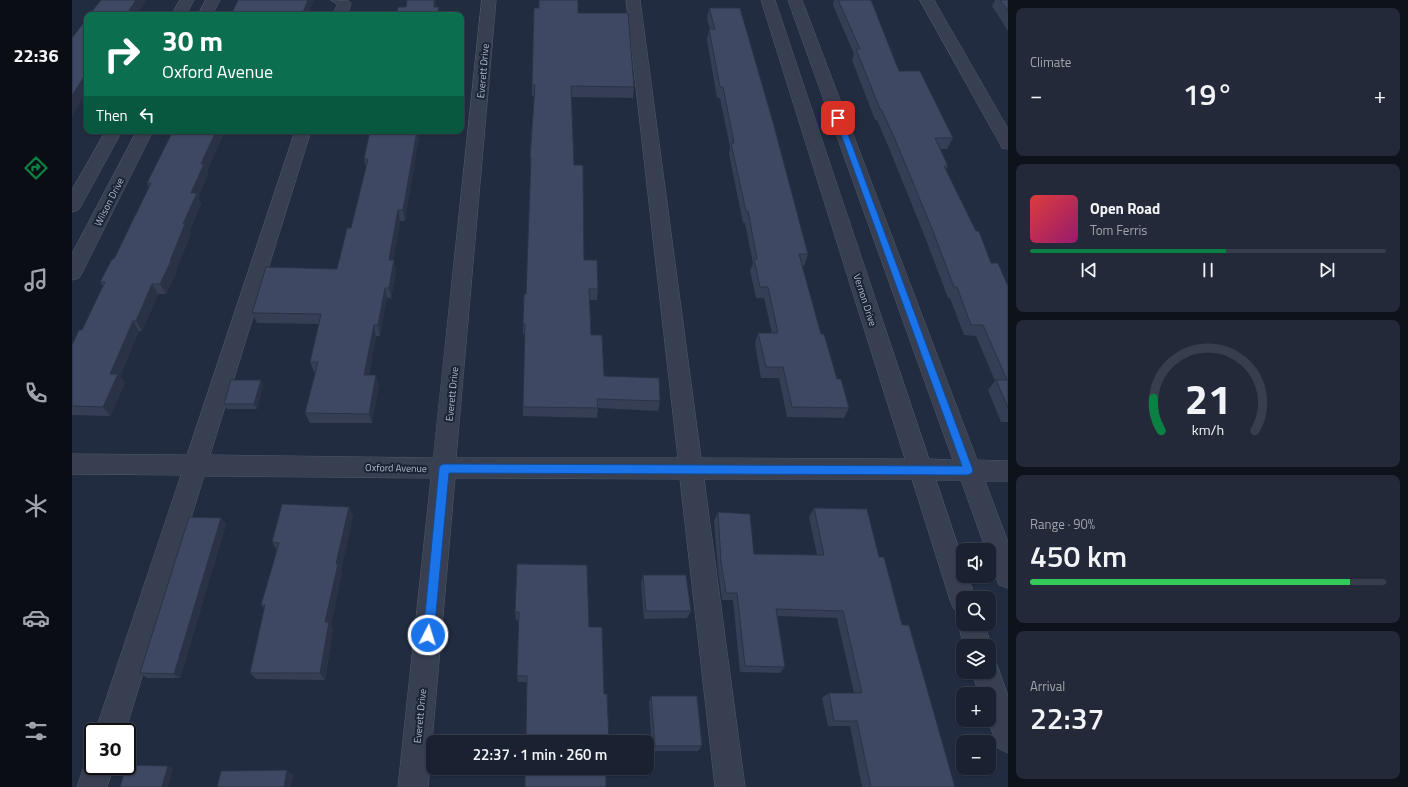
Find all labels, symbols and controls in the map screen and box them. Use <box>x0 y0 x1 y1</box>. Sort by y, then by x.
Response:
text: 30 m <box>162 19 223 62</box>
icon: right <box>96 28 148 80</box>
text: 22:36 <box>14 42 58 69</box>
street label: Everett Drive <box>473 43 493 99</box>
text: Climate <box>1030 52 1071 72</box>
text: Oxford Avenue <box>162 58 273 85</box>
text: 19° <box>1183 71 1233 117</box>
text: − <box>1030 78 1042 112</box>
text: + <box>1374 78 1386 112</box>
pin <box>821 101 855 135</box>
text: Then <box>96 104 128 127</box>
icon: left <box>136 104 158 126</box>
icon: arrive <box>827 107 849 129</box>
icon: directions <box>22 154 50 182</box>
street label: Wilson Drive <box>90 175 128 229</box>
text: Open Road <box>1090 197 1160 220</box>
text: Tom Ferris <box>1090 220 1147 240</box>
icon: previous <box>1078 259 1100 281</box>
icon: pause <box>1197 259 1219 281</box>
icon: next <box>1316 259 1338 281</box>
icon: music <box>22 266 50 294</box>
street label: Vernon Drive <box>850 272 880 328</box>
street label: Everett Drive <box>442 366 462 422</box>
text: 21 <box>1185 367 1231 430</box>
icon: phone <box>22 379 50 407</box>
text: km/h <box>1192 419 1224 441</box>
street label: Oxford Avenue <box>365 460 427 476</box>
icon: climate <box>22 492 50 520</box>
text: Range · 90% <box>1030 514 1095 534</box>
text: 450 km <box>1030 533 1127 579</box>
map controls <box>956 543 996 775</box>
button: sound <box>956 543 996 583</box>
button: search <box>956 591 996 631</box>
icon: car <box>22 604 50 632</box>
position arrow <box>407 614 449 656</box>
button: layers <box>956 639 996 679</box>
text: Arrival <box>1030 676 1065 696</box>
button: + <box>956 687 996 727</box>
street label: Everett Drive <box>410 688 430 744</box>
text: 22:37 <box>1030 695 1104 741</box>
icon: filters <box>22 717 50 745</box>
speed limit sign: 30 <box>84 723 136 775</box>
button: − <box>956 735 996 775</box>
text: 22:37 · 1 min · 260 m <box>473 743 607 766</box>

